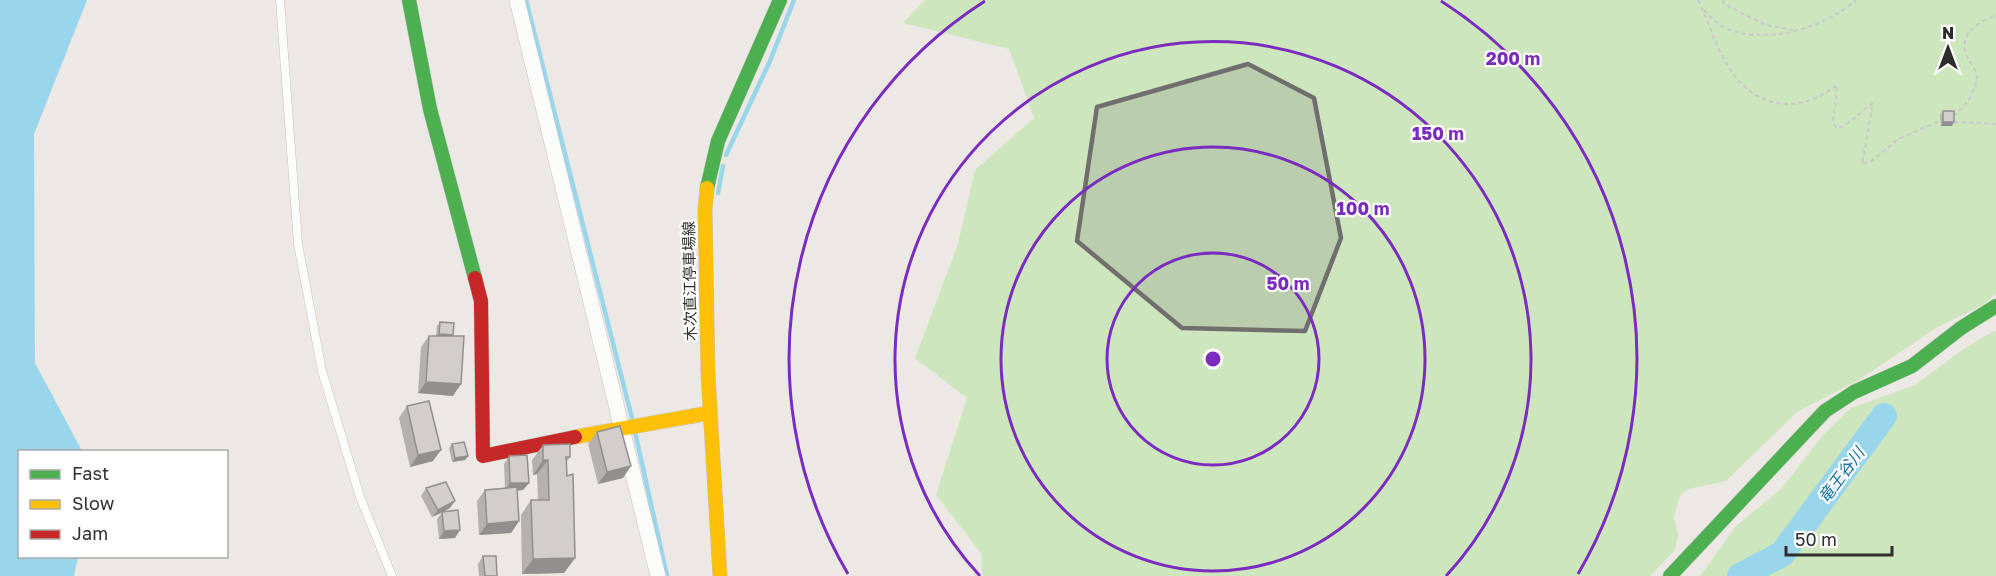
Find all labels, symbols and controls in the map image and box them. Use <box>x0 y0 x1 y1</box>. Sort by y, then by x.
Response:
north arrow <box>1918 18 1978 78</box>
text: N <box>1942 23 1954 43</box>
text: 200 m <box>1486 47 1540 69</box>
text: 150 m <box>1412 122 1464 144</box>
text: 100 m <box>1337 197 1389 219</box>
street label: 木次直江停車場線 <box>679 221 699 341</box>
text: 50 m <box>1267 272 1309 294</box>
centre of rings <box>1203 349 1223 369</box>
water label: 竜王谷川 <box>1814 442 1869 507</box>
legend <box>18 450 228 558</box>
text: Fast <box>72 462 109 484</box>
text: Slow <box>72 492 115 514</box>
scale bar <box>1786 519 1892 557</box>
text: Jam <box>72 522 108 544</box>
text: 50 m <box>1795 528 1837 550</box>

